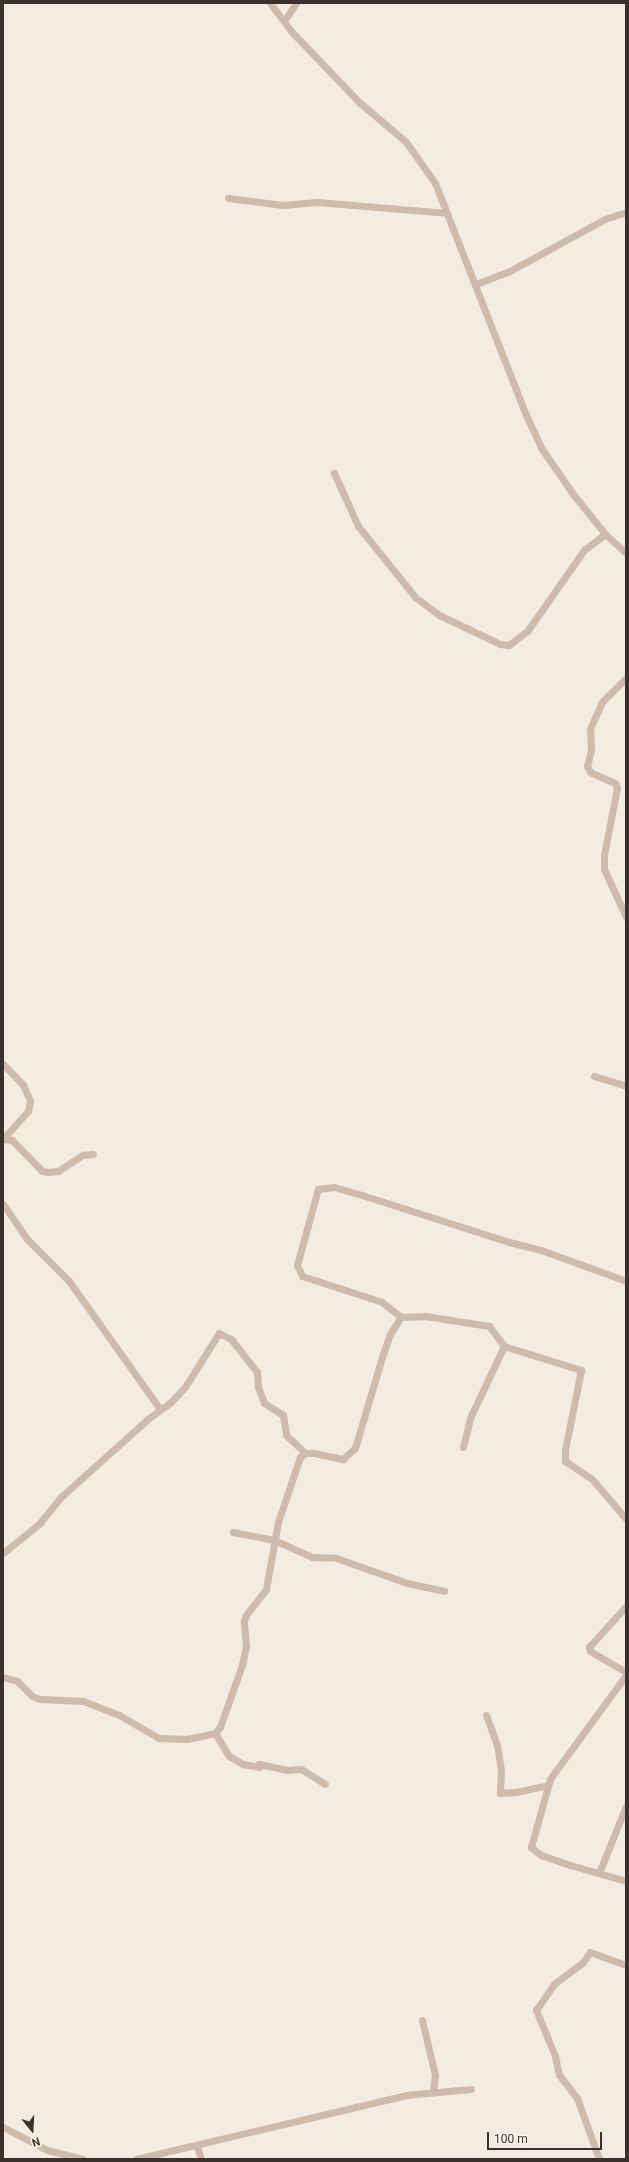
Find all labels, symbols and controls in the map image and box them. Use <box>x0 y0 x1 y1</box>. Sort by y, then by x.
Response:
north arrow <box>12 2110 52 2150</box>
scale bar <box>489 2124 604 2150</box>
text: 100 m <box>494 2132 528 2146</box>
text: N <box>30 2135 42 2149</box>

